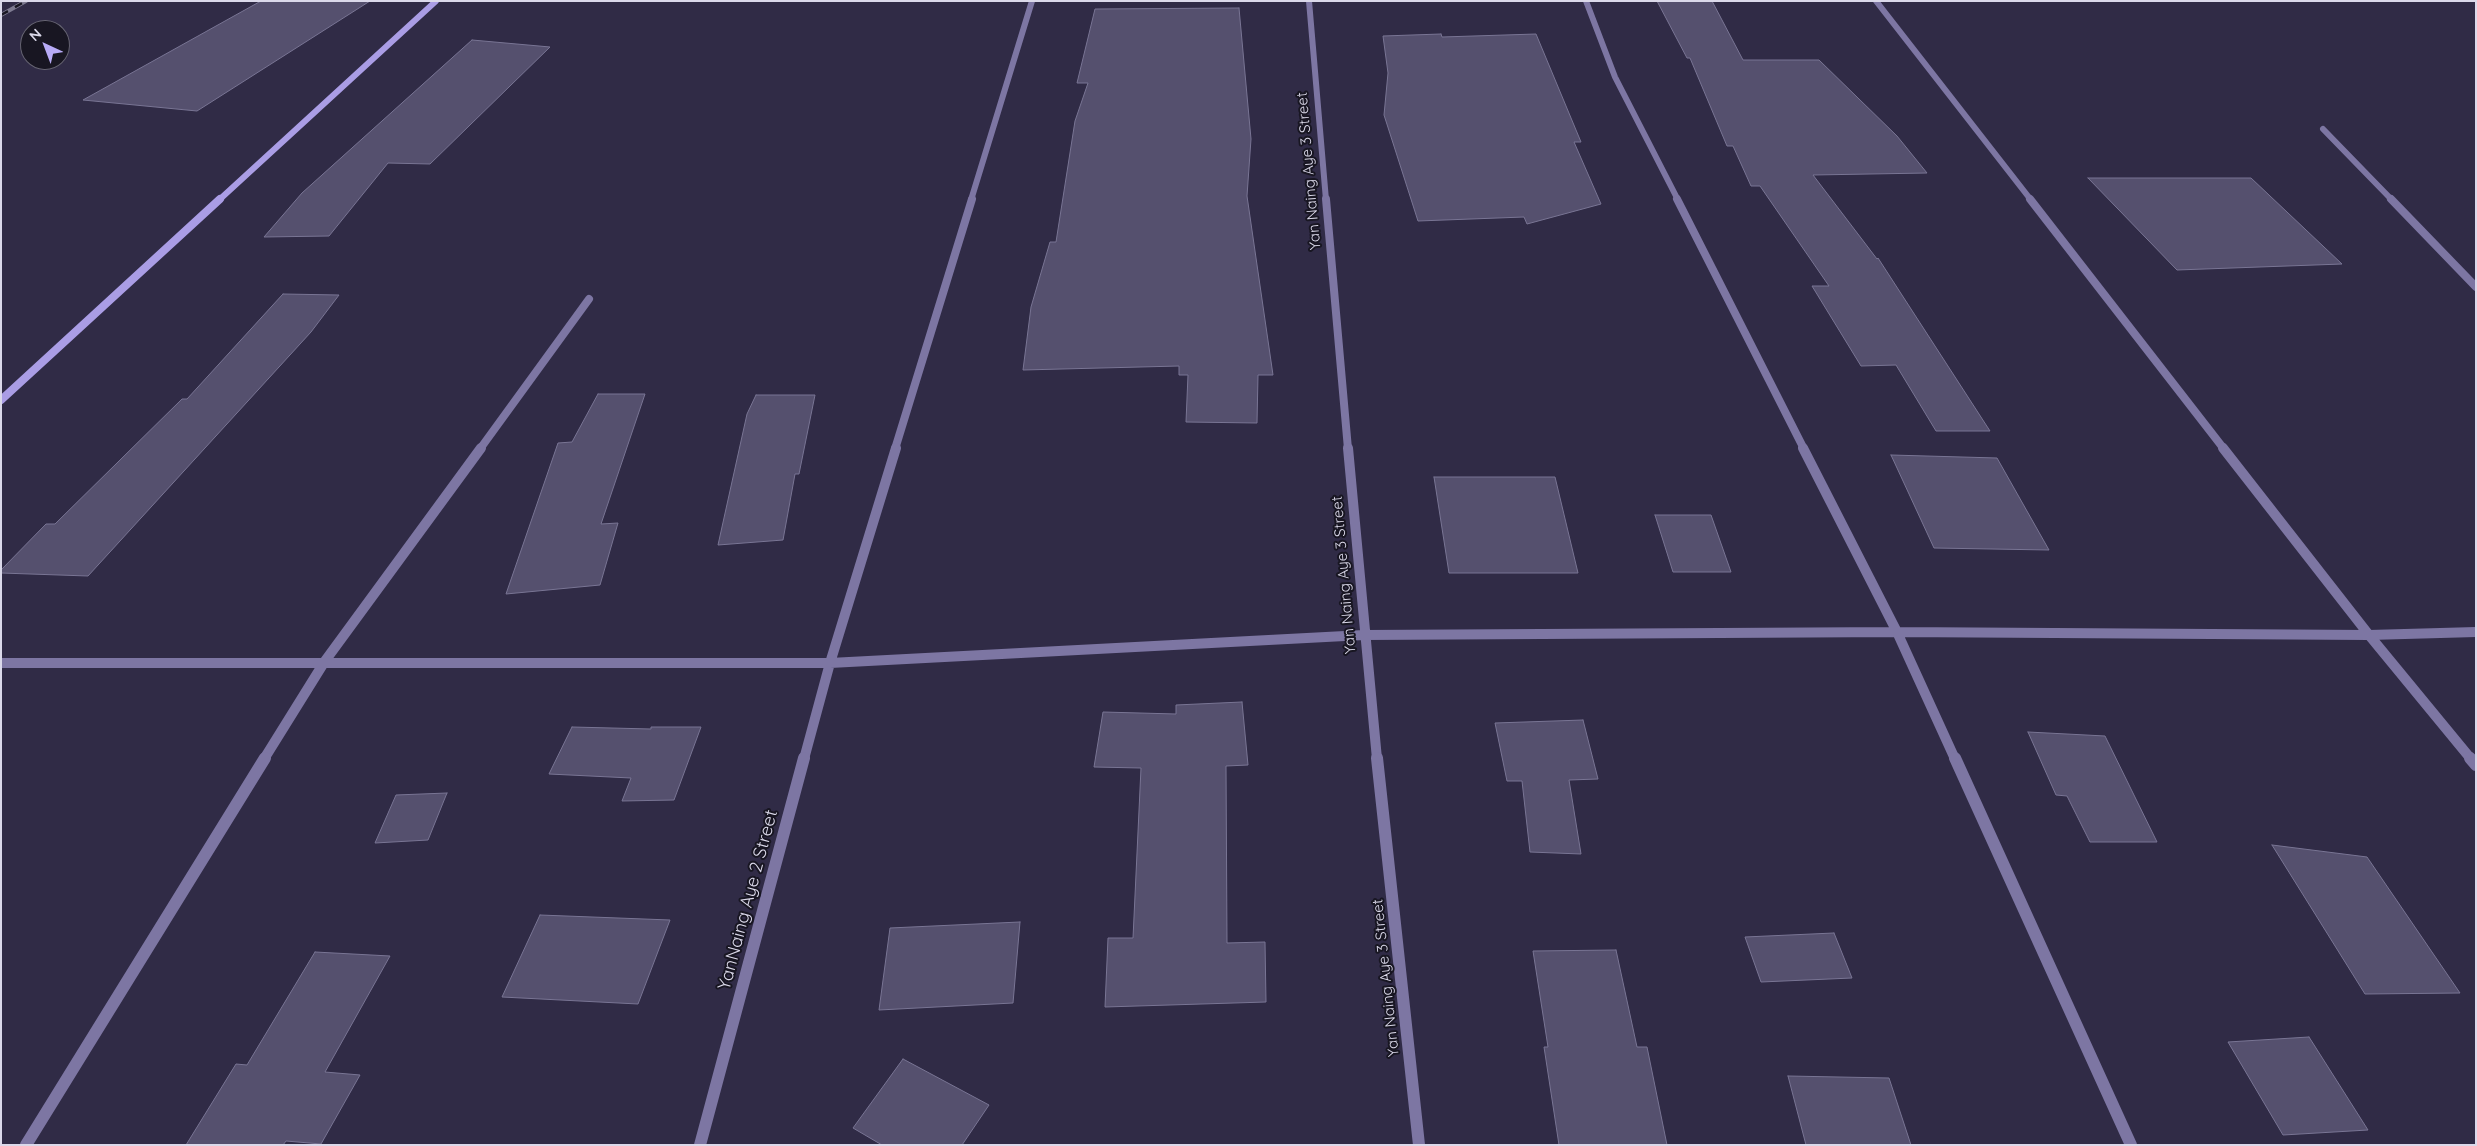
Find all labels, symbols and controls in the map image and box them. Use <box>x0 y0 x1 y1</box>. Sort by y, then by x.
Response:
north arrow <box>20 20 70 70</box>
text: N <box>26 25 45 45</box>
street label: Yan Naing Aye 3 Street <box>1293 91 1325 251</box>
street label: Yan Naing Aye 3 Street <box>1328 495 1360 655</box>
street label: YanNaing Aye 2 Street <box>714 808 782 992</box>
street label: Yan Naing Aye 3 Street <box>1369 898 1403 1058</box>

